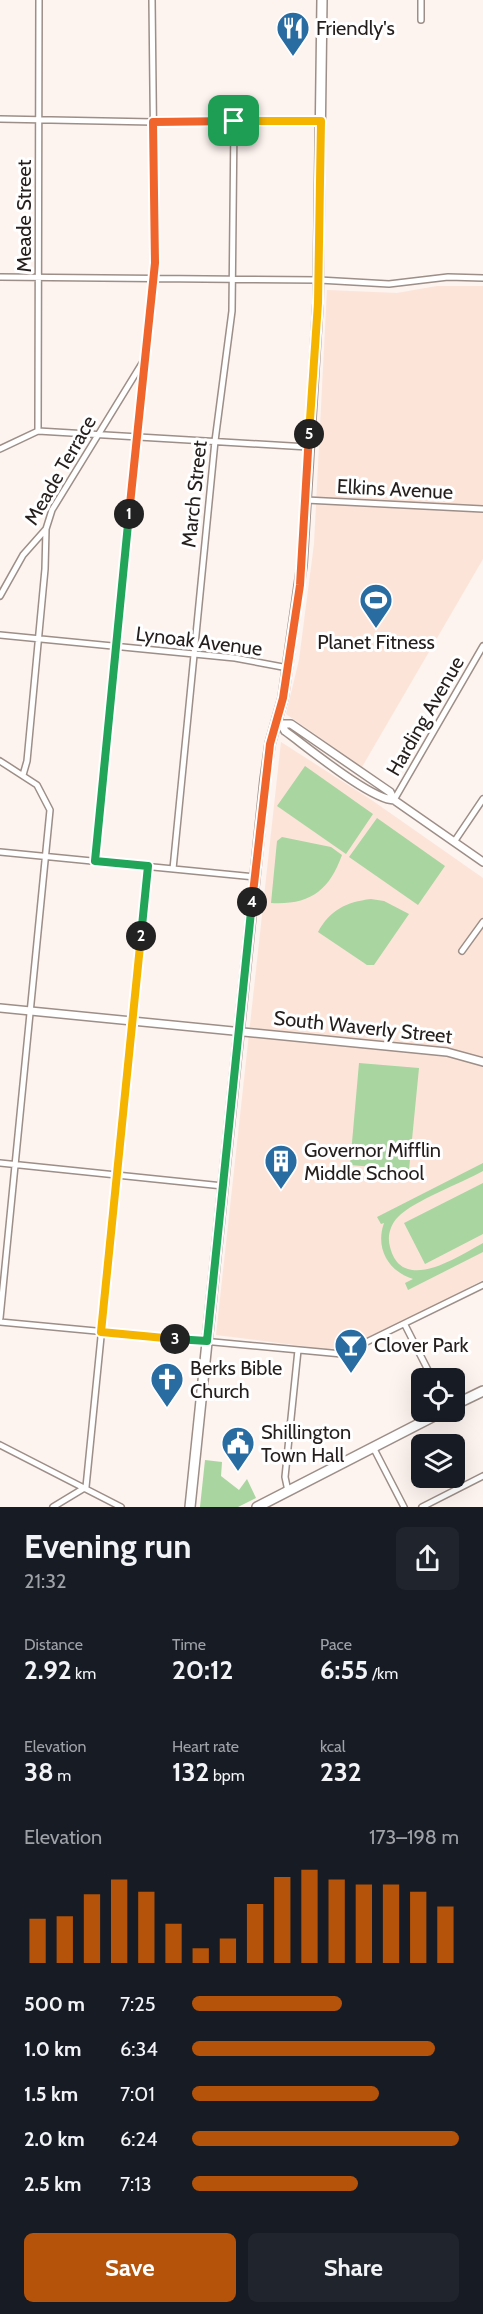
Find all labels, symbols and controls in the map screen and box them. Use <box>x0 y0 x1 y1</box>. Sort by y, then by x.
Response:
restaurant icon: Friendly's <box>275 10 311 57</box>
place label: Friendly's <box>316 16 395 40</box>
pin <box>208 95 259 146</box>
icon: arrive <box>217 104 250 137</box>
street label: Meade Street <box>12 159 36 273</box>
street label: Meade Terrace <box>19 411 101 529</box>
pin: 5 <box>294 419 324 449</box>
text: 5 <box>305 424 313 443</box>
street label: March Street <box>176 439 212 549</box>
street label: Elkins Avenue <box>336 474 454 504</box>
pin: 1 <box>114 499 144 529</box>
text: 1 <box>126 504 132 523</box>
sports icon: Planet Fitness <box>358 582 394 629</box>
street label: Lynoak Avenue <box>134 621 264 661</box>
place label: Planet Fitness <box>317 630 435 654</box>
street label: Harding Avenue <box>381 652 469 780</box>
pin: 4 <box>237 887 267 917</box>
text: 4 <box>247 892 257 911</box>
pin: 2 <box>126 921 156 951</box>
text: 2 <box>137 926 145 945</box>
street label: South Waverly Street <box>273 1006 454 1048</box>
place label: Governor Mifflin Middle School <box>304 1138 441 1185</box>
building icon: Governor Mifflin Middle School <box>263 1143 299 1190</box>
pin: 3 <box>160 1324 190 1354</box>
bar icon: Clover Park <box>333 1327 369 1374</box>
text: 3 <box>171 1329 179 1348</box>
place label: Clover Park <box>374 1333 469 1357</box>
place label: Berks Bible Church <box>190 1356 282 1403</box>
church icon: Berks Bible Church <box>149 1361 185 1408</box>
map controls <box>411 1368 465 1488</box>
button: locate <box>411 1368 465 1422</box>
place label: Shillington Town Hall <box>261 1420 351 1467</box>
public building icon: Shillington Town Hall <box>220 1425 256 1472</box>
button: layers <box>411 1434 465 1488</box>
text: Evening run <box>24 1526 191 1566</box>
button: share <box>396 1527 459 1590</box>
text: 21:32 <box>24 1569 66 1593</box>
text: Distance <box>24 1635 83 1654</box>
text: Time <box>172 1635 206 1654</box>
text: Pace <box>320 1635 352 1654</box>
text: 2.92 <box>24 1654 72 1686</box>
text: 20:12 <box>172 1654 233 1686</box>
text: 6:55 <box>320 1654 368 1686</box>
text: km <box>72 1664 96 1683</box>
text: /km <box>368 1664 398 1683</box>
text: Elevation <box>24 1737 87 1756</box>
text: Heart rate <box>172 1737 239 1756</box>
text: kcal <box>320 1737 346 1756</box>
text: 38 <box>24 1756 54 1788</box>
text: 132 <box>172 1756 209 1788</box>
text: 232 <box>320 1756 362 1788</box>
text: m <box>54 1766 71 1785</box>
text: bpm <box>209 1766 245 1785</box>
text: Elevation <box>24 1825 102 1849</box>
text: 173–198 m <box>369 1825 459 1849</box>
text: 500 m <box>24 1992 85 2016</box>
text: 7:25 <box>120 1992 156 2016</box>
text: 1.0 km <box>24 2037 81 2061</box>
text: 6:34 <box>120 2037 158 2061</box>
text: 1.5 km <box>24 2082 78 2106</box>
text: 7:01 <box>120 2082 155 2106</box>
text: 2.0 km <box>24 2127 85 2151</box>
text: 6:24 <box>120 2127 158 2151</box>
text: 2.5 km <box>24 2172 81 2196</box>
text: 7:13 <box>120 2172 152 2196</box>
button: Save <box>24 2233 236 2302</box>
button: Share <box>248 2233 459 2302</box>

